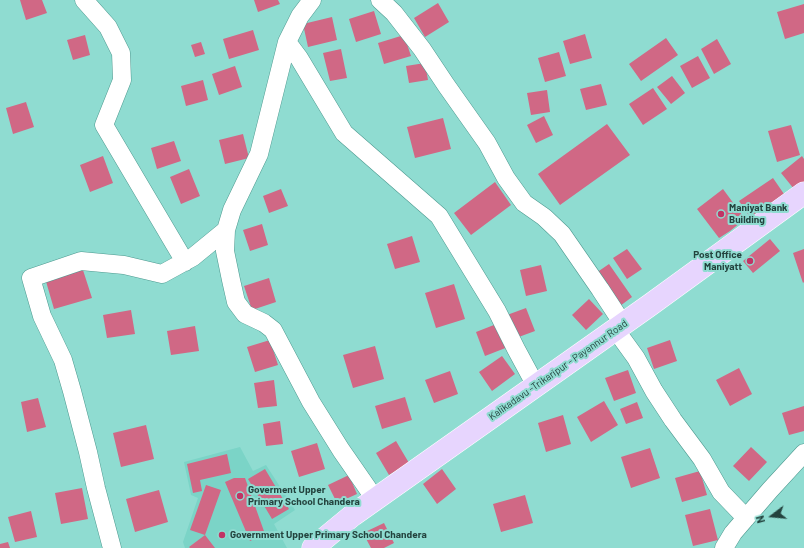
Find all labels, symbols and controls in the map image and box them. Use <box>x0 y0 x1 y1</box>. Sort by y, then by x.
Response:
place label: Maniyat Bank Building <box>729 202 787 226</box>
marker: Maniyat Bank Building <box>716 209 726 219</box>
place label: Post Office Maniyatt <box>693 249 742 272</box>
marker: Post Office Maniyatt <box>745 256 755 266</box>
street label: Kalikadavu -Trikaripur - Payannur Road <box>486 317 630 423</box>
place label: Goverment Upper Primary School Chandera <box>248 484 360 508</box>
marker: Goverment Upper Primary School Chandera <box>235 491 245 501</box>
north arrow <box>752 496 792 536</box>
text: N <box>753 514 767 525</box>
place label: Government Upper Primary School Chandera <box>230 529 427 541</box>
marker: Government Upper Primary School Chandera <box>217 530 227 540</box>

